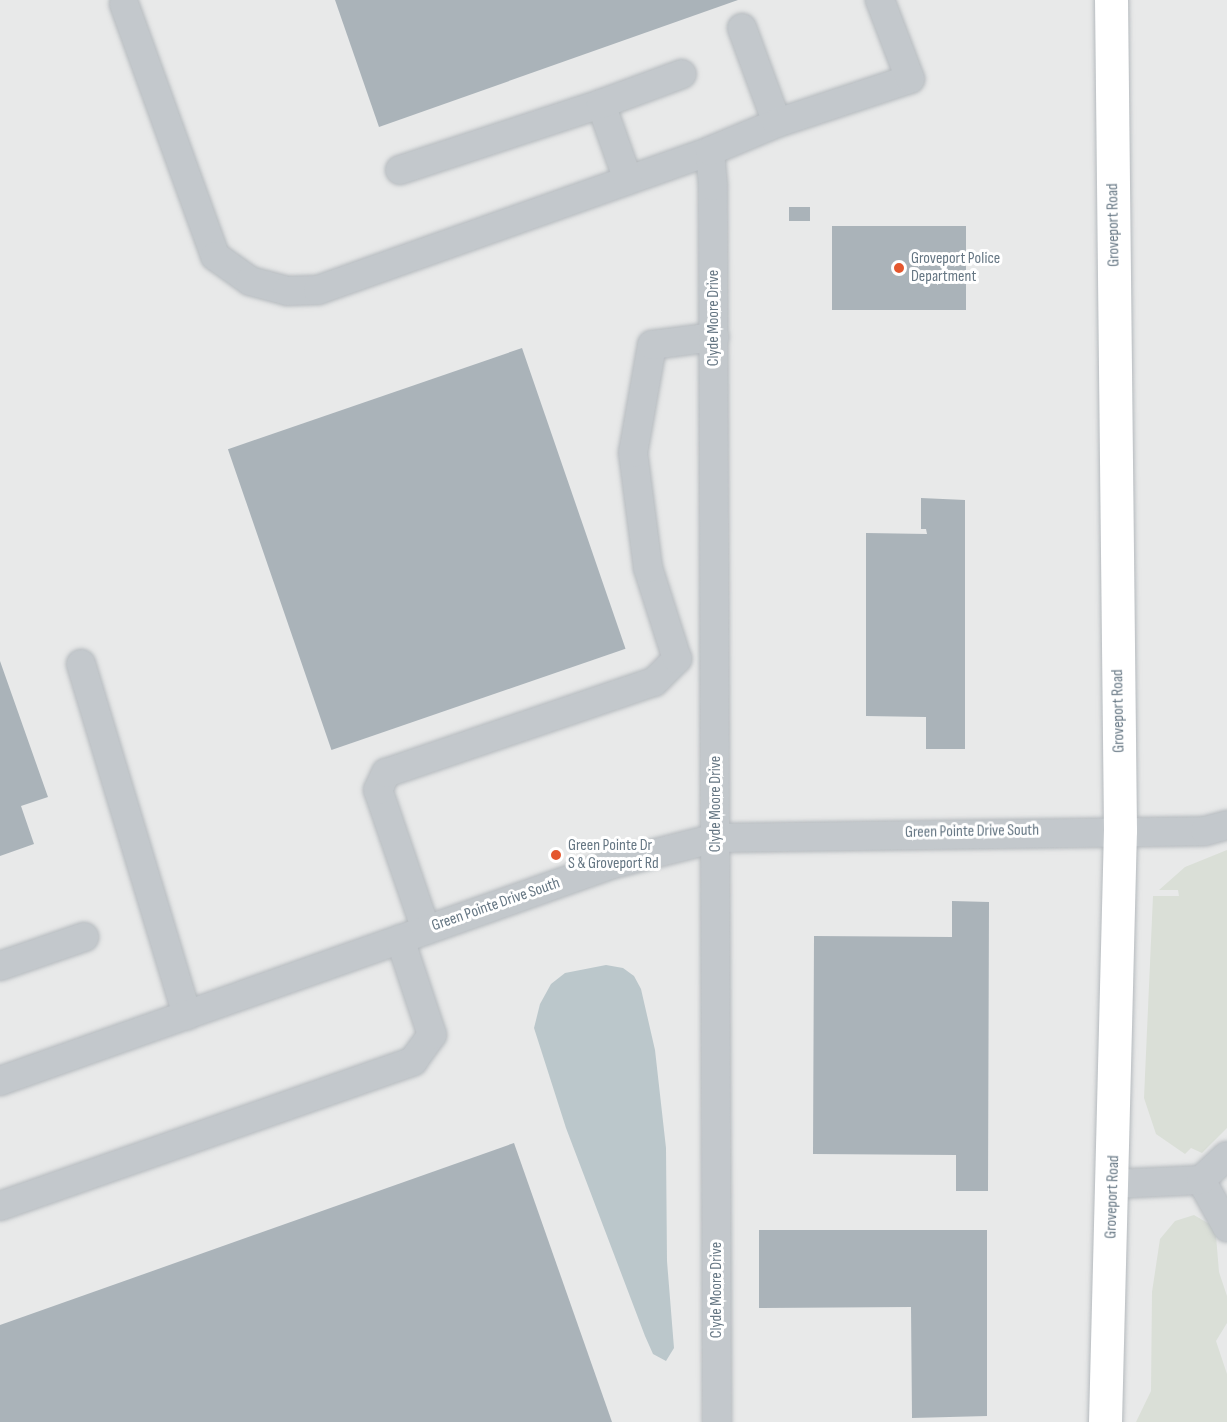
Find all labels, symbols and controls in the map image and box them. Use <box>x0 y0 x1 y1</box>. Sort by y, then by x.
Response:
street label: Groveport Road <box>1104 183 1124 267</box>
place label: Groveport Police Department <box>911 249 1000 287</box>
marker: Groveport Police Department <box>892 261 906 275</box>
street label: Clyde Moore Drive <box>704 270 724 366</box>
street label: Groveport Road <box>1109 669 1129 753</box>
street label: Clyde Moore Drive <box>706 756 726 852</box>
street label: Green Pointe Drive South <box>905 821 1039 843</box>
place label: Green Pointe Dr S & Groveport Rd <box>568 836 659 874</box>
marker: Green Pointe Dr S & Groveport Rd <box>549 848 563 862</box>
street label: Green Pointe Drive South <box>430 874 562 936</box>
street label: Groveport Road <box>1102 1155 1124 1239</box>
street label: Clyde Moore Drive <box>707 1242 727 1338</box>

